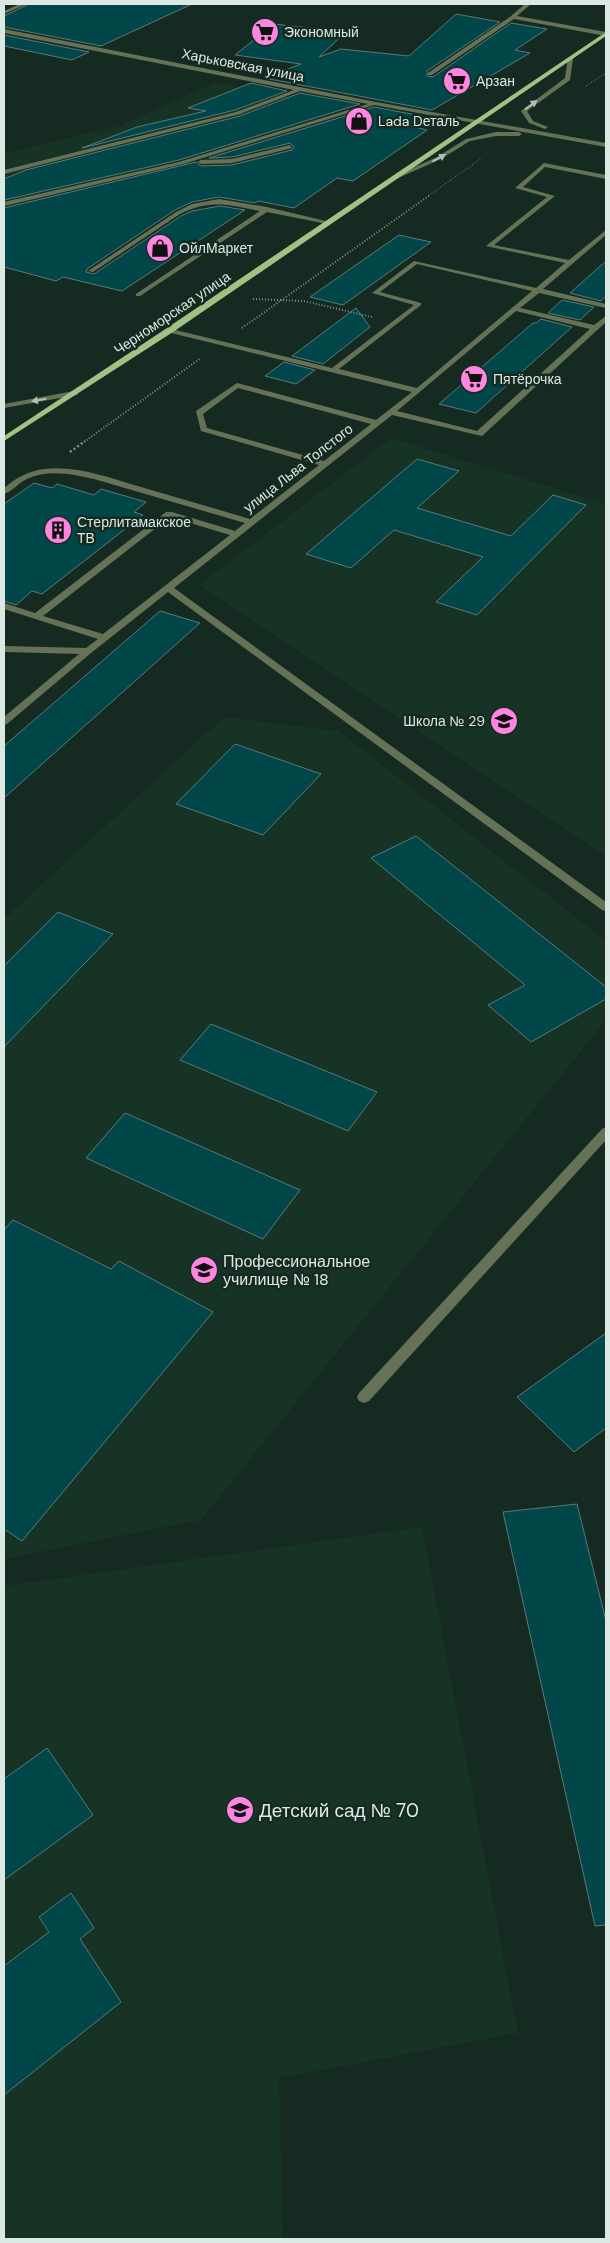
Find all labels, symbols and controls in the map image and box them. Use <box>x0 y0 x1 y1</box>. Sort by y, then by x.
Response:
supermarket icon: Экономный <box>250 17 280 47</box>
place label: Экономный <box>284 23 359 41</box>
street label: Харьковская улица <box>180 44 306 86</box>
supermarket icon: Арзан <box>442 66 472 96</box>
place label: Арзан <box>476 72 515 90</box>
one-way arrow <box>524 99 537 110</box>
shop icon: Lada Dеталь <box>344 106 374 136</box>
place label: Lada Dеталь <box>378 112 460 130</box>
one-way arrow <box>432 153 445 162</box>
shop icon: ОйлМаркет <box>145 233 175 263</box>
place label: ОйлМаркет <box>179 239 254 257</box>
street label: Черноморская улица <box>110 267 234 359</box>
supermarket icon: Пятёрочка <box>459 364 489 394</box>
place label: Пятёрочка <box>493 370 562 388</box>
one-way arrow <box>31 396 47 404</box>
street label: улица Льва Толстого <box>240 419 357 516</box>
place label: Стерлитамакское ТВ <box>77 513 191 547</box>
building icon: Стерлитамакское ТВ <box>43 515 73 545</box>
school or university icon: Школа № 29 <box>489 706 519 736</box>
place label: Школа № 29 <box>403 712 485 730</box>
place label: Профессиональное училище № 18 <box>223 1251 370 1290</box>
school or university icon: Профессиональное училище № 18 <box>189 1255 219 1285</box>
school or university icon: Детский сад № 70 <box>225 1795 255 1825</box>
place label: Детский сад № 70 <box>259 1798 419 1823</box>

